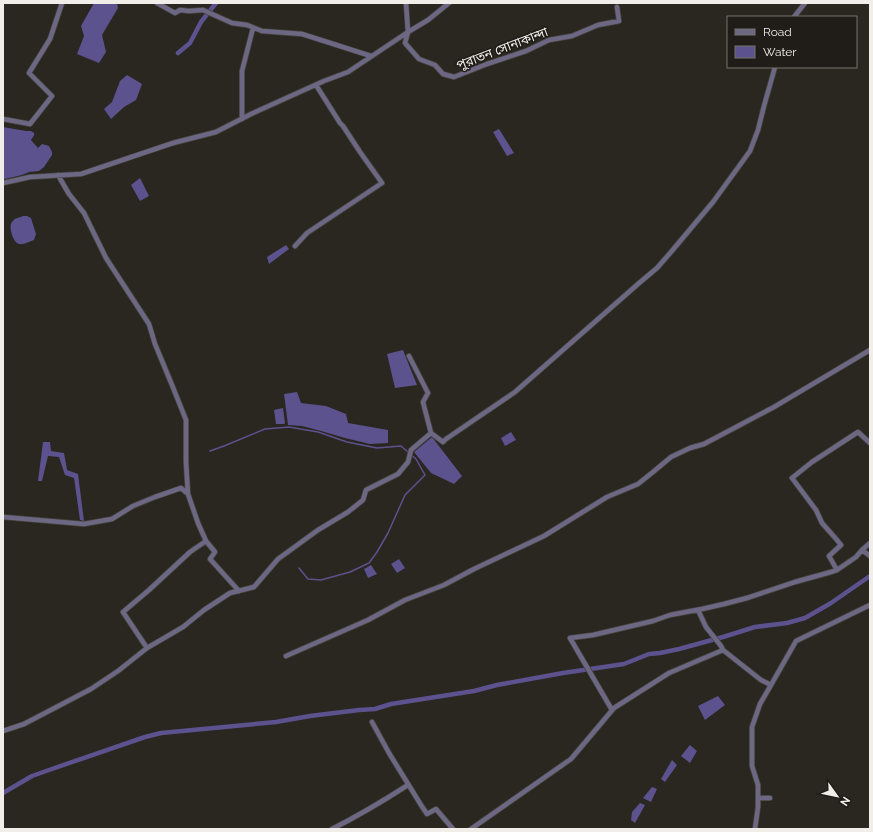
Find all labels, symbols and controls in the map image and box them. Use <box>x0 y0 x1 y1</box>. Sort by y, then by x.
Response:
legend <box>727 16 857 68</box>
street label: পুরাতন সোনাকান্দা <box>454 24 551 74</box>
text: Road <box>763 25 792 39</box>
text: Water <box>763 45 797 59</box>
north arrow <box>817 776 857 816</box>
text: N <box>837 794 853 808</box>

